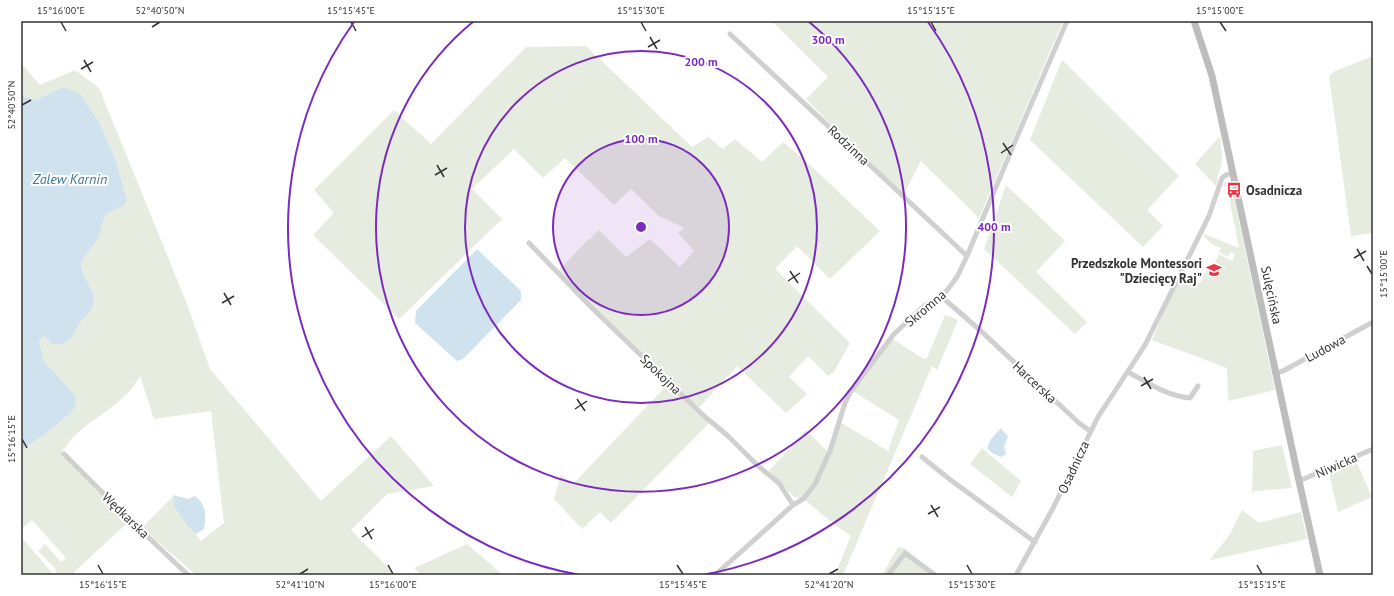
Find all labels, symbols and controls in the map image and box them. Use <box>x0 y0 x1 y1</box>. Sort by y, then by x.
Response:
text: 15°16'00"E <box>37 4 85 17</box>
text: 52°40'50"N <box>135 4 185 17</box>
text: 15°15'45"E <box>327 4 375 17</box>
text: 15°15'30"E <box>617 4 665 17</box>
text: 15°15'15"E <box>907 4 955 17</box>
text: 15°15'00"E <box>1196 4 1244 17</box>
text: 300 m <box>811 32 845 47</box>
text: 200 m <box>684 54 718 69</box>
text: 52°40'50"N <box>5 80 18 130</box>
street label: Rodzinna <box>824 122 873 169</box>
text: 100 m <box>624 131 658 146</box>
water label: Zalew Karnin <box>32 170 107 188</box>
bus stop icon: Osadnicza <box>1225 181 1243 199</box>
place label: Osadnicza <box>1246 182 1302 199</box>
text: 400 m <box>977 219 1011 234</box>
centre of rings <box>634 220 648 234</box>
text: 15°15'00"E <box>1377 250 1390 298</box>
place label: Przedszkole Montessori "Dziecięcy Raj" <box>1071 255 1202 287</box>
school or university icon: Przedszkole Montessori "Dziecięcy Raj" <box>1205 261 1223 279</box>
street label: Sulęcińska <box>1257 265 1286 326</box>
street label: Skromna <box>901 286 949 331</box>
street label: Ludowa <box>1302 331 1348 366</box>
street label: Spokojna <box>636 351 685 398</box>
street label: Harcerska <box>1009 358 1060 407</box>
text: 15°16'15"E <box>5 415 18 463</box>
street label: Osadnicza <box>1054 438 1093 496</box>
street label: Niwicka <box>1313 449 1360 482</box>
street label: Wędkarska <box>99 489 153 542</box>
text: 15°16'15"E <box>79 578 127 591</box>
text: 52°41'10"N <box>275 578 325 591</box>
text: 15°16'00"E <box>369 578 417 591</box>
text: 15°15'45"E <box>659 578 707 591</box>
text: 52°41'20"N <box>804 578 854 591</box>
text: 15°15'30"E <box>948 578 996 591</box>
text: 15°15'15"E <box>1238 578 1286 591</box>

